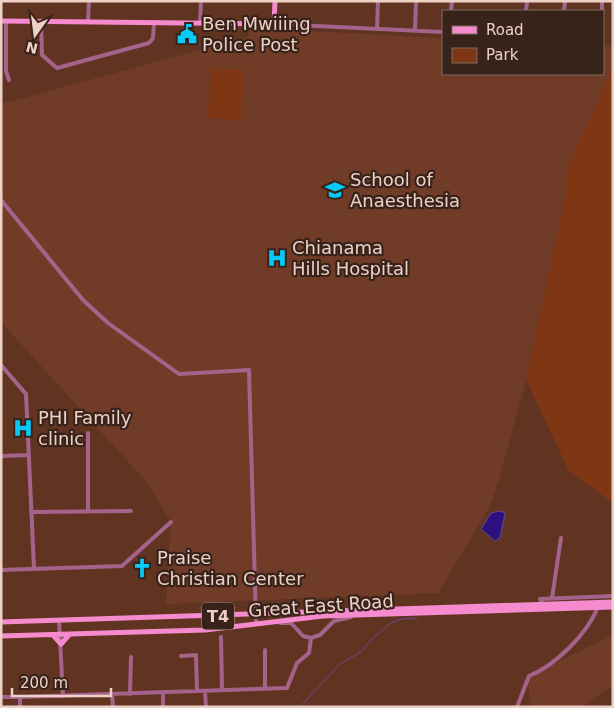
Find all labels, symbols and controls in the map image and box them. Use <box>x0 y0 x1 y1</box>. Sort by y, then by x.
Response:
north arrow <box>10 10 60 60</box>
legend <box>442 10 604 75</box>
place label: Ben Mwiiing Police Post <box>202 13 311 55</box>
text: Road <box>486 21 524 39</box>
public building icon: Ben Mwiiing Police Post <box>176 23 198 45</box>
text: N <box>24 38 39 57</box>
text: Park <box>486 46 519 64</box>
place label: School of Anaesthesia <box>350 169 460 211</box>
school or university icon: School of Anaesthesia <box>324 179 346 201</box>
place label: Chianama Hills Hospital <box>292 237 409 279</box>
hospital icon: Chianama Hills Hospital <box>266 247 288 269</box>
place label: PHI Family clinic <box>38 407 132 449</box>
hospital icon: PHI Family clinic <box>12 417 34 439</box>
place label: Praise Christian Center <box>157 547 304 589</box>
church icon: Praise Christian Center <box>131 557 153 579</box>
street label: Great East Road <box>248 590 394 621</box>
road number: T4 <box>202 602 234 630</box>
scale bar <box>12 666 111 698</box>
text: 200 m <box>20 674 68 692</box>

